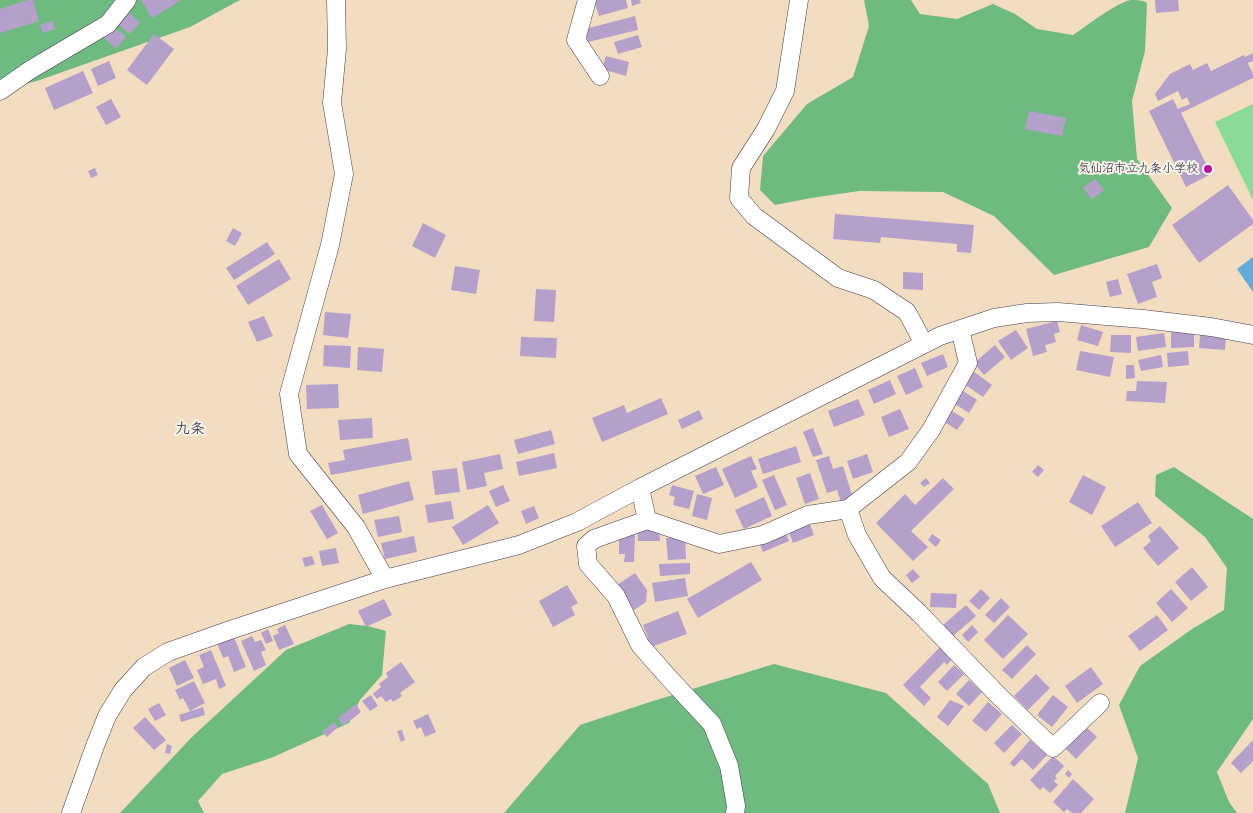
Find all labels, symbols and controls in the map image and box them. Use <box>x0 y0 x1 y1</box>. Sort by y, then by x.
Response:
place label: 気仙沼市立九条小学校 <box>1078 162 1198 176</box>
marker: 気仙沼市立九条小学校 <box>1202 163 1214 175</box>
district label: 九条 <box>175 420 205 438</box>

